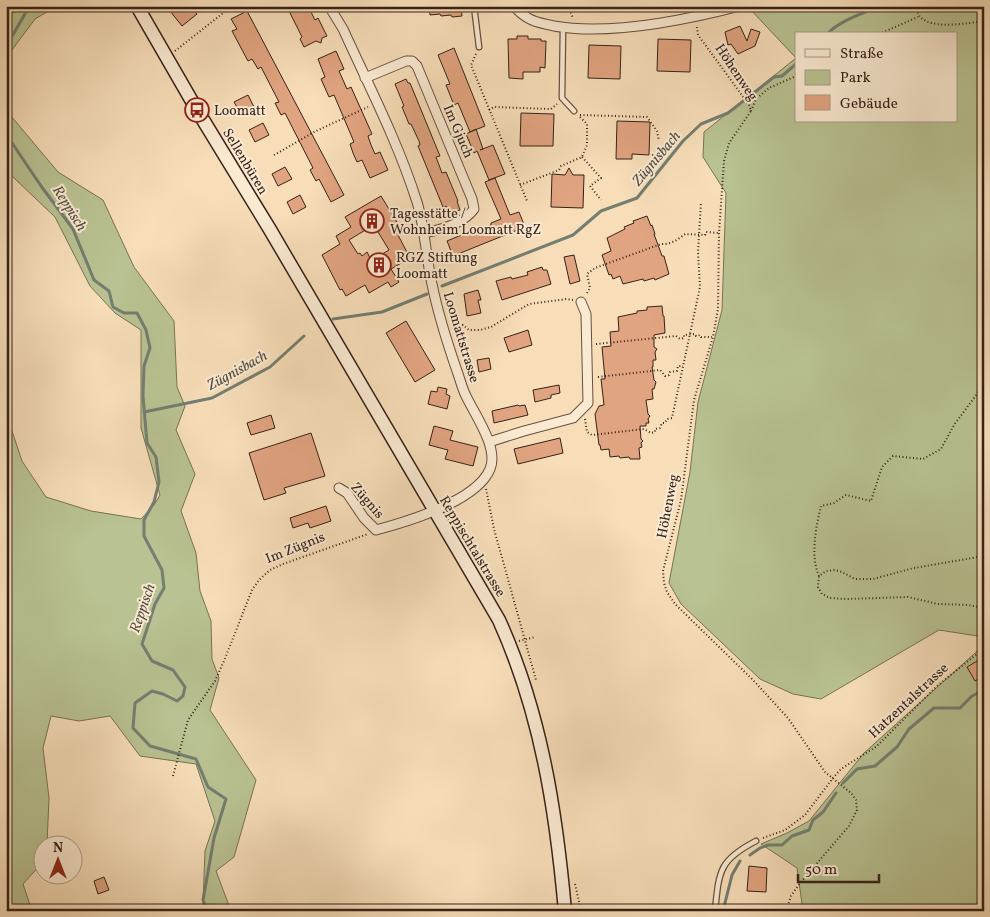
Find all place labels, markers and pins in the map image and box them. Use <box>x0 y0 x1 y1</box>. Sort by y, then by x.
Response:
bus stop icon: Loomatt <box>184 97 210 123</box>
place label: Loomatt <box>214 102 266 121</box>
place label: Tagesstätte / Wohnheim Loomatt RgZ <box>390 205 541 240</box>
building icon: Tagesstätte / Wohnheim Loomatt RgZ <box>359 208 385 234</box>
place label: RGZ Stiftung Loomatt <box>396 249 477 284</box>
building icon: RGZ Stiftung Loomatt <box>366 252 392 278</box>

